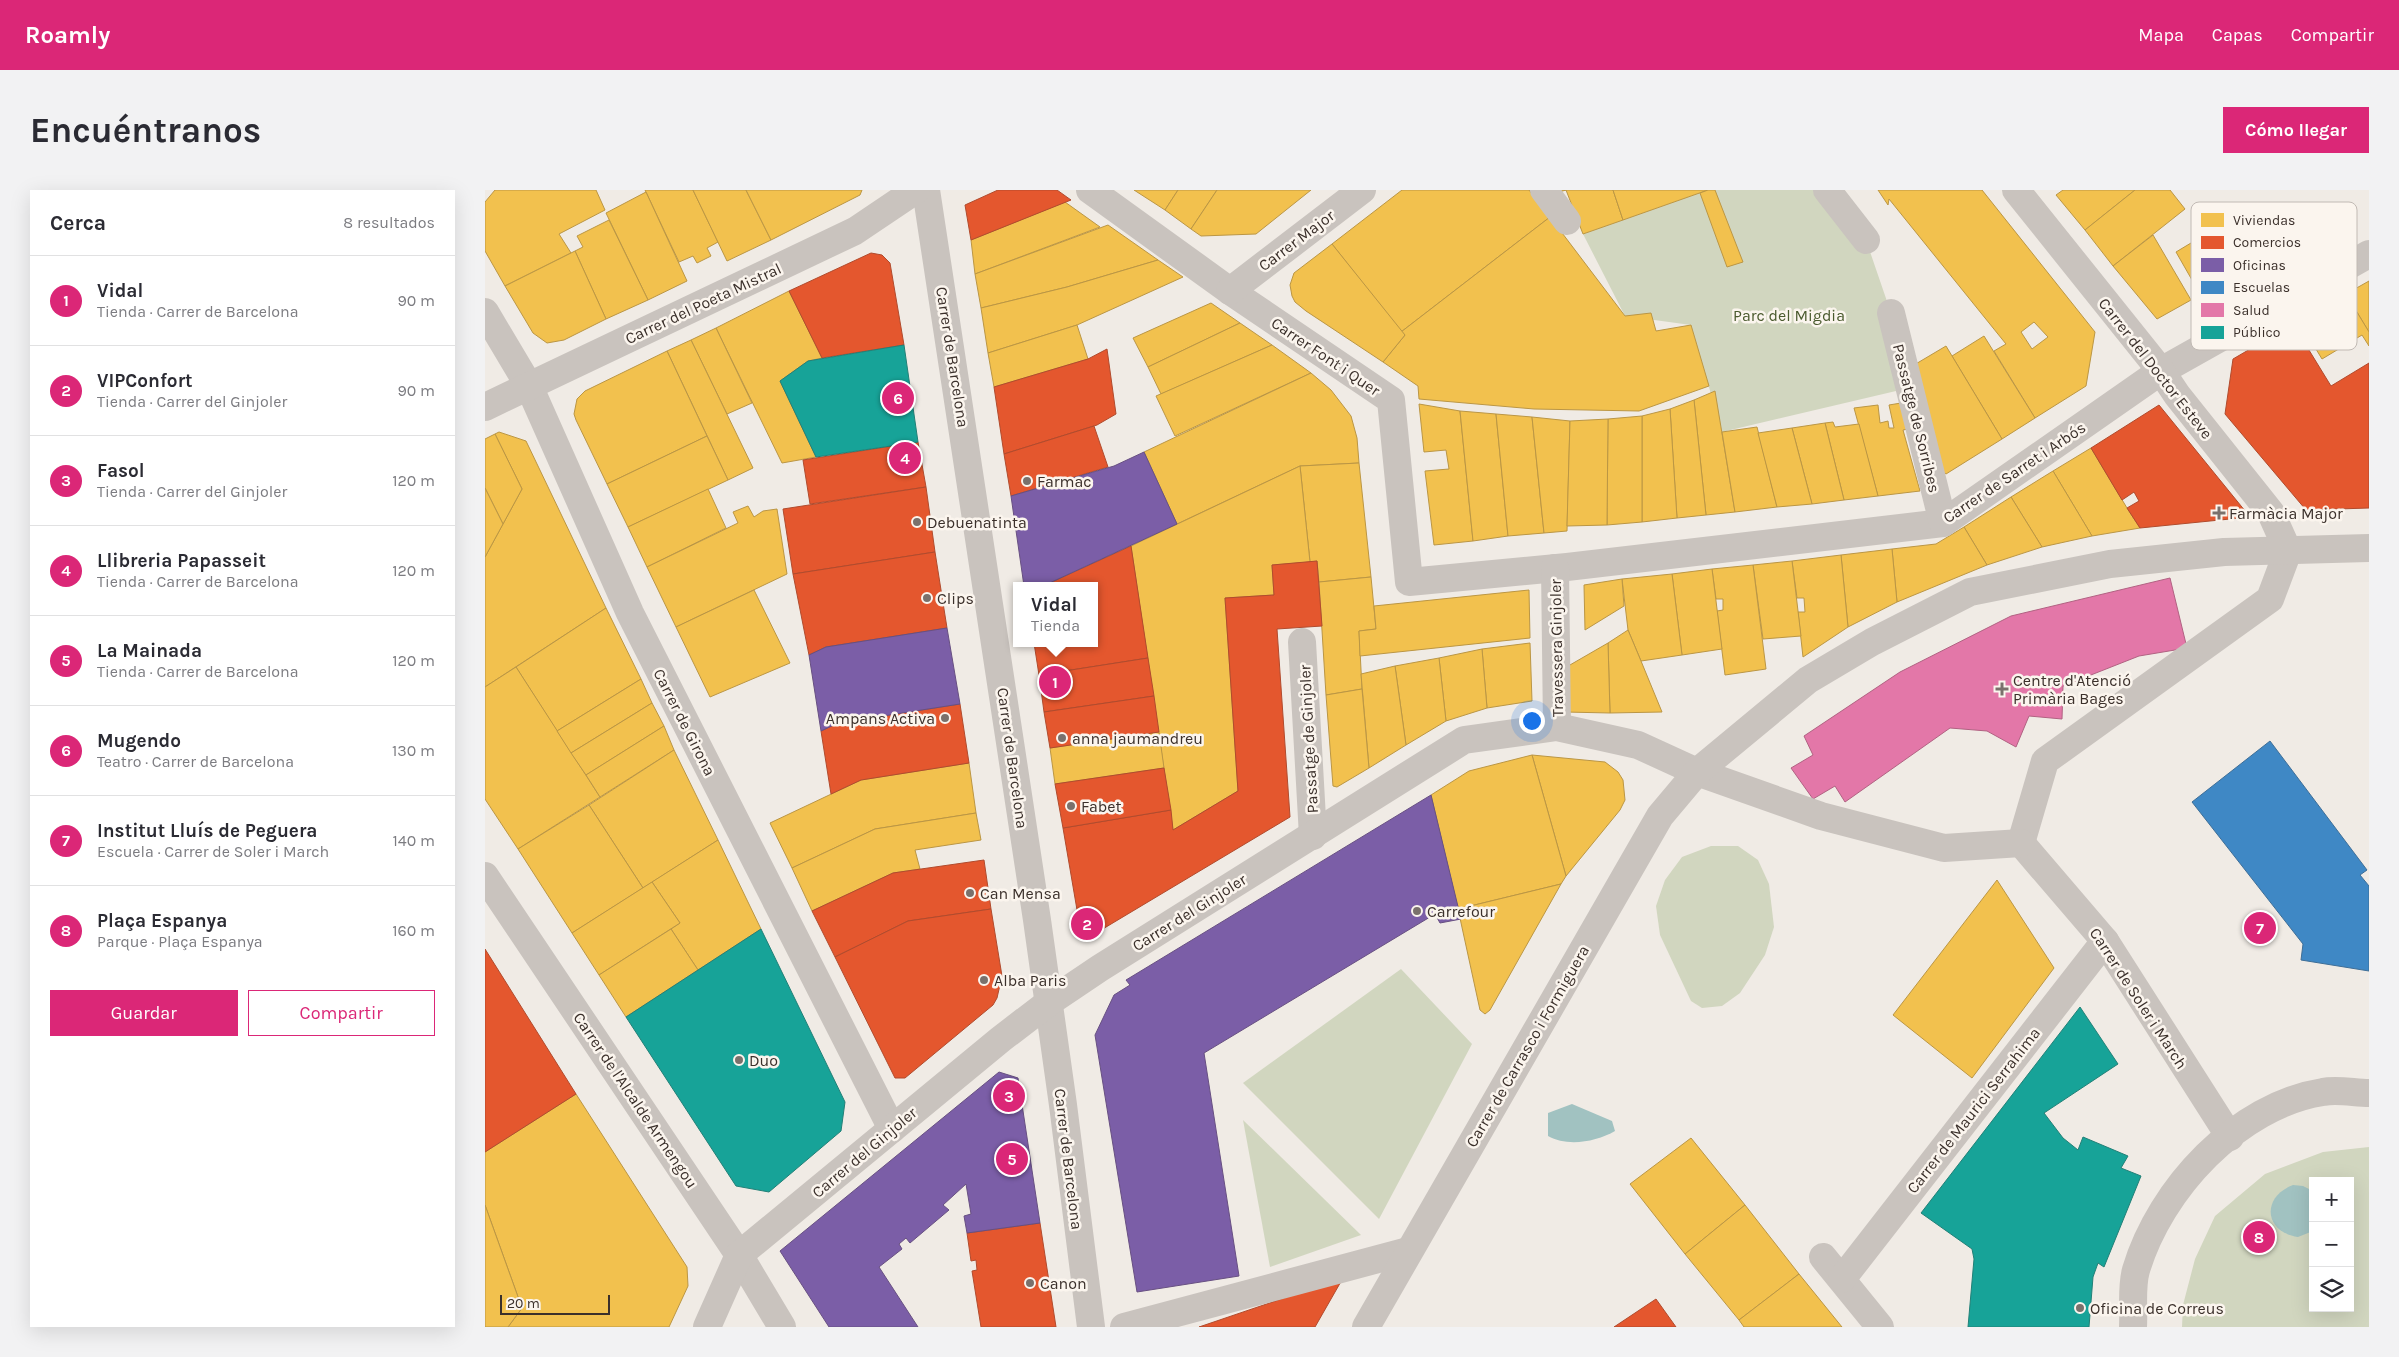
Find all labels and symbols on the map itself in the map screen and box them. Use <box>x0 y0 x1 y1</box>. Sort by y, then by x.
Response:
legend <box>2191 202 2357 350</box>
street label: Carrer Major <box>1255 206 1338 275</box>
text: Viviendas <box>2233 212 2295 229</box>
text: Comercios <box>2233 234 2301 251</box>
text: Oficinas <box>2233 257 2286 274</box>
street label: Carrer del Poeta Mistral <box>622 259 784 348</box>
text: Escuelas <box>2233 279 2290 296</box>
street label: Carrer de Barcelona <box>932 285 973 429</box>
street label: Carrer del Doctor Esteve <box>2095 294 2217 443</box>
text: Salud <box>2233 302 2270 319</box>
park label: Parc del Migdia <box>1733 306 1845 325</box>
street label: Carrer Font i Quer <box>1268 313 1384 400</box>
text: Público <box>2233 324 2281 341</box>
street label: Passatge de Sorribes <box>1889 342 1944 495</box>
pin: 6 <box>882 379 914 417</box>
street label: Carrer de Sarret i Arbós <box>1939 418 2089 527</box>
pin: 4 <box>889 439 921 477</box>
place label: Farmac <box>1037 472 1092 491</box>
marker: Farmac <box>1021 475 1033 487</box>
place label: Farmàcia Major <box>2229 504 2343 523</box>
marker: Farmàcia Major <box>2213 507 2225 519</box>
place label: Debuenatinta <box>927 513 1027 532</box>
marker: Debuenatinta <box>911 516 923 528</box>
street label: Travessera Ginjoler <box>1546 579 1567 717</box>
place label: Clips <box>937 589 974 608</box>
marker: Clips <box>921 592 933 604</box>
pin: 1 <box>1039 663 1071 701</box>
street label: Passatge de Ginjoler <box>1295 664 1322 814</box>
street label: Carrer de Girona <box>649 666 720 779</box>
place label: Centre d'Atenció Primària Bages <box>2013 671 2131 708</box>
marker: Centre d'Atenció Primària Bages <box>1995 682 2009 696</box>
street label: Carrer de Barcelona <box>993 686 1032 830</box>
your location <box>1519 708 1545 734</box>
place label: Ampans Activa <box>826 709 935 728</box>
marker: Ampans Activa <box>939 712 951 724</box>
place label: anna jaumandreu <box>1072 729 1203 748</box>
marker: anna jaumandreu <box>1056 732 1068 744</box>
place label: Fabet <box>1081 797 1122 816</box>
marker: Fabet <box>1065 800 1077 812</box>
street label: Carrer del Ginjoler <box>1129 870 1250 955</box>
place label: Can Mensa <box>980 884 1061 903</box>
marker: Can Mensa <box>964 887 976 899</box>
place label: Carrefour <box>1427 902 1495 921</box>
pin: 2 <box>1071 905 1103 943</box>
marker: Carrefour <box>1411 905 1423 917</box>
pin: 7 <box>2244 909 2276 947</box>
street label: Carrer de Soler i March <box>2086 924 2191 1073</box>
street label: Carrer de Carrasco i Formiguera <box>1462 942 1593 1151</box>
place label: Alba Paris <box>994 971 1066 990</box>
marker: Alba Paris <box>978 974 990 986</box>
street label: Carrer de l'Alcalde Armengou <box>570 1009 702 1192</box>
street label: Carrer de Maurici Serrahima <box>1903 1024 2044 1197</box>
place label: Duo <box>749 1051 778 1070</box>
marker: Duo <box>733 1054 745 1066</box>
pin: 3 <box>993 1077 1025 1115</box>
street label: Carrer de Barcelona <box>1050 1087 1087 1231</box>
street label: Carrer del Ginjoler <box>808 1103 921 1202</box>
pin: 5 <box>996 1140 1028 1178</box>
pin: 8 <box>2243 1218 2275 1256</box>
place label: Canon <box>1040 1274 1087 1293</box>
marker: Canon <box>1024 1277 1036 1289</box>
scale bar <box>500 1292 610 1315</box>
place label: Oficina de Correus <box>2090 1299 2224 1318</box>
marker: Oficina de Correus <box>2074 1302 2086 1314</box>

